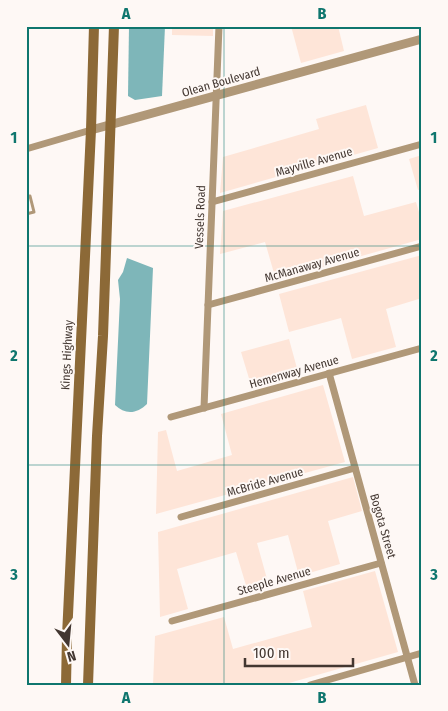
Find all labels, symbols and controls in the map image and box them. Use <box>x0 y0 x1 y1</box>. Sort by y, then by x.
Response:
text: A <box>121 4 131 23</box>
text: B <box>318 4 327 23</box>
street label: Olean Boulevard <box>180 64 262 100</box>
text: 1 <box>11 128 17 147</box>
text: 1 <box>431 128 437 147</box>
street label: Mayville Avenue <box>274 144 354 180</box>
street label: Vessels Road <box>192 185 208 249</box>
street label: McManaway Avenue <box>263 245 361 285</box>
street label: Kings Highway <box>58 319 76 390</box>
text: 2 <box>9 346 18 365</box>
text: 2 <box>429 346 438 365</box>
street label: Hemenway Avenue <box>248 353 340 391</box>
street label: McBride Avenue <box>225 464 305 500</box>
street label: Bogota Street <box>367 492 399 560</box>
street label: Steeple Avenue <box>236 564 312 598</box>
text: 3 <box>9 565 18 584</box>
text: 3 <box>429 565 438 584</box>
north arrow <box>42 618 92 668</box>
scale bar <box>245 636 353 668</box>
text: 100 m <box>253 644 290 662</box>
text: N <box>65 647 78 665</box>
text: A <box>121 688 131 707</box>
text: B <box>318 688 327 707</box>

